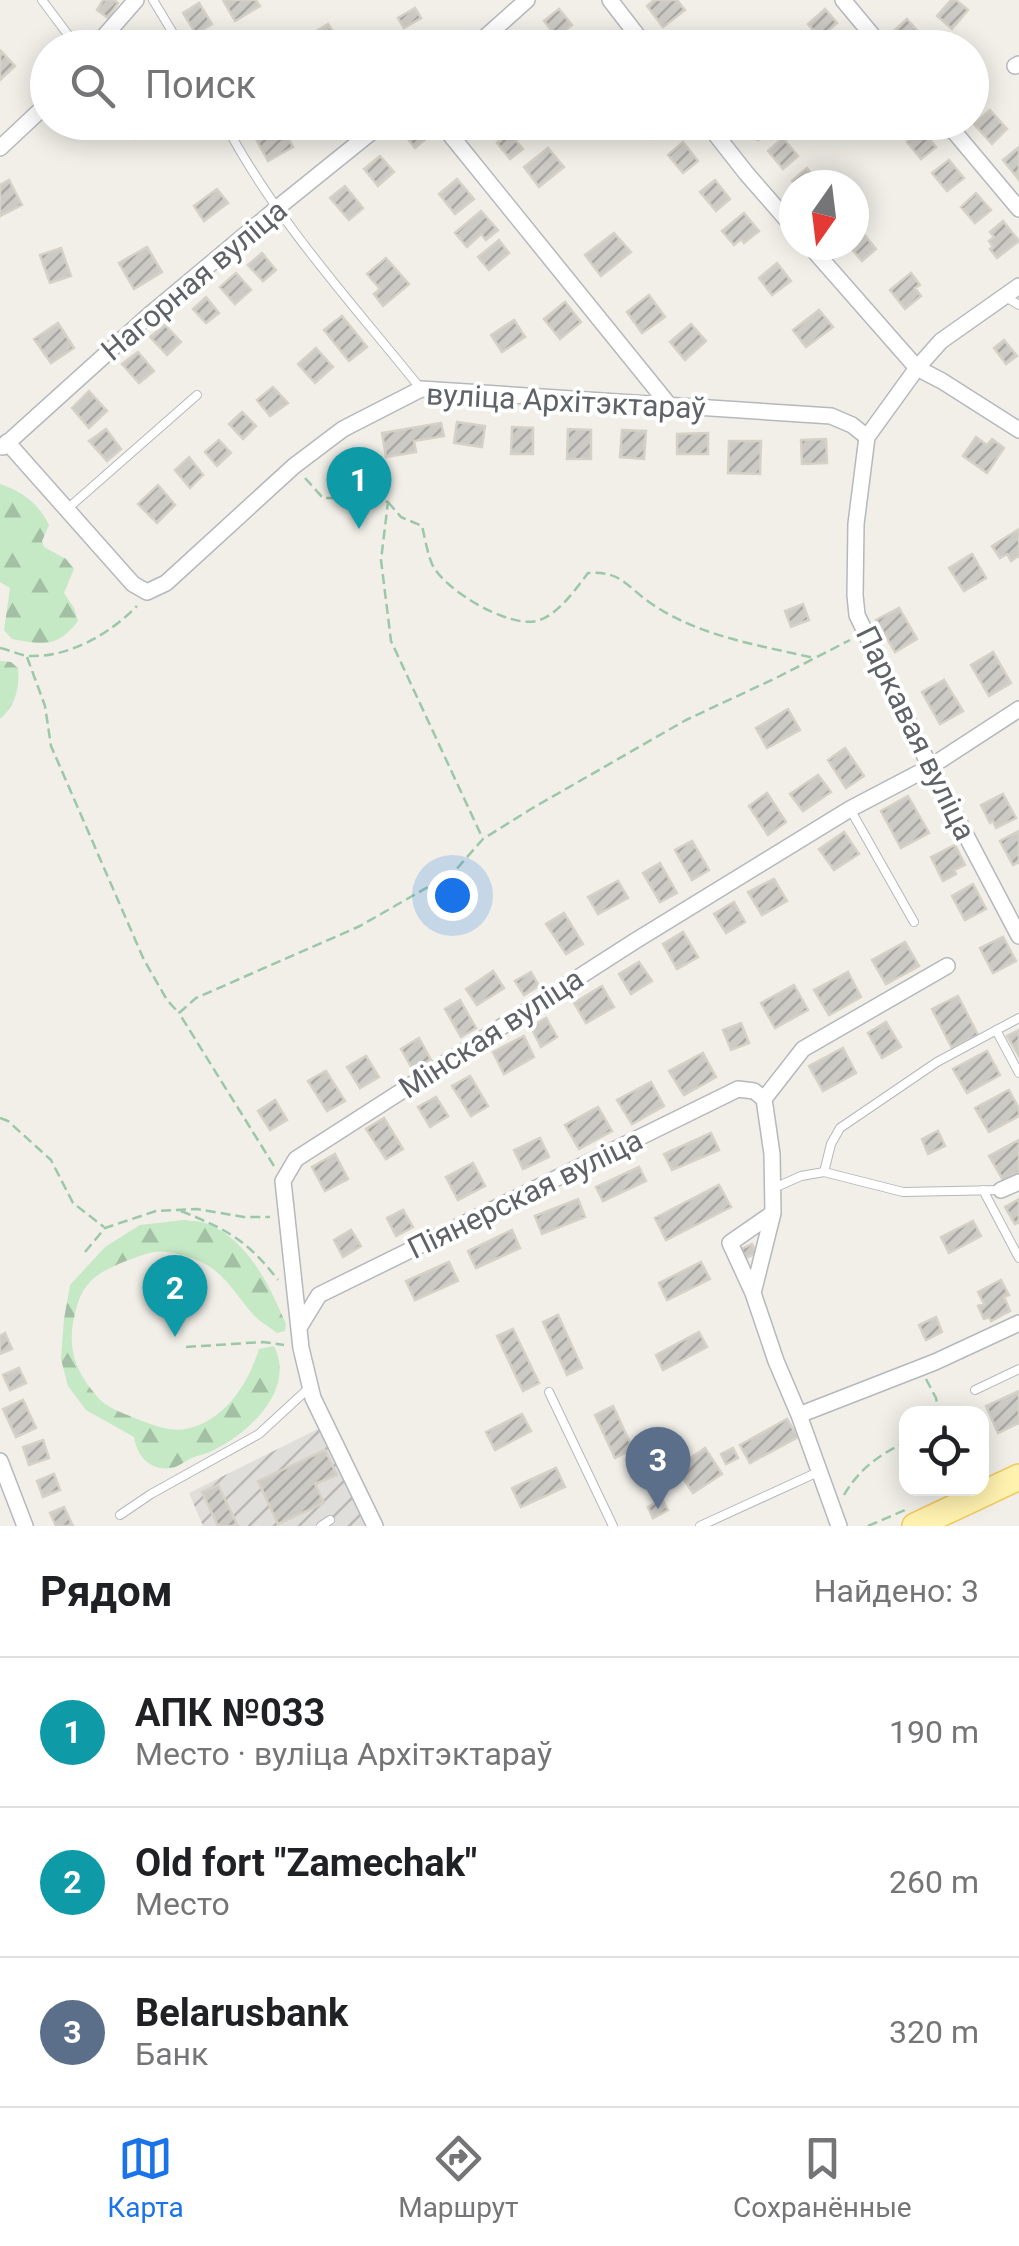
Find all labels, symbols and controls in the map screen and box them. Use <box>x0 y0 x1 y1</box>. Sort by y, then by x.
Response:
search box <box>30 30 989 140</box>
icon: search <box>65 58 120 113</box>
text: Поиск <box>145 63 256 107</box>
north arrow <box>779 170 869 260</box>
street label: Нагорная вуліца <box>94 192 294 368</box>
street label: вуліца Архітэктараў <box>425 376 707 426</box>
pin: 1 <box>326 446 392 529</box>
street label: Паркавая вуліца <box>849 620 983 846</box>
your location <box>427 870 478 921</box>
street label: Мінская вуліца <box>392 961 590 1105</box>
street label: Піянерская вуліца <box>402 1122 648 1266</box>
pin: 2 <box>142 1254 208 1337</box>
map controls <box>899 1406 989 1496</box>
button: locate <box>899 1406 989 1496</box>
pin: 3 <box>626 1426 690 1509</box>
text: Рядом <box>40 1567 173 1616</box>
text: Найдено: 3 <box>814 1572 979 1610</box>
text: АПК №033 <box>135 1691 325 1735</box>
text: 1 <box>63 1713 82 1751</box>
text: 190 m <box>889 1713 979 1751</box>
text: Место · вуліца Архітэктараў <box>135 1735 552 1773</box>
text: Old fort "Zamechak" <box>135 1841 477 1885</box>
text: 2 <box>63 1863 82 1901</box>
text: 260 m <box>889 1863 979 1901</box>
text: Место <box>135 1885 230 1923</box>
text: Belarusbank <box>135 1991 348 2035</box>
text: 3 <box>63 2013 82 2051</box>
text: 320 m <box>889 2013 979 2051</box>
text: Банк <box>135 2035 208 2073</box>
tab: Карта <box>107 2131 184 2224</box>
tab: Маршрут <box>398 2131 519 2224</box>
tab: Сохранённые <box>733 2131 912 2224</box>

